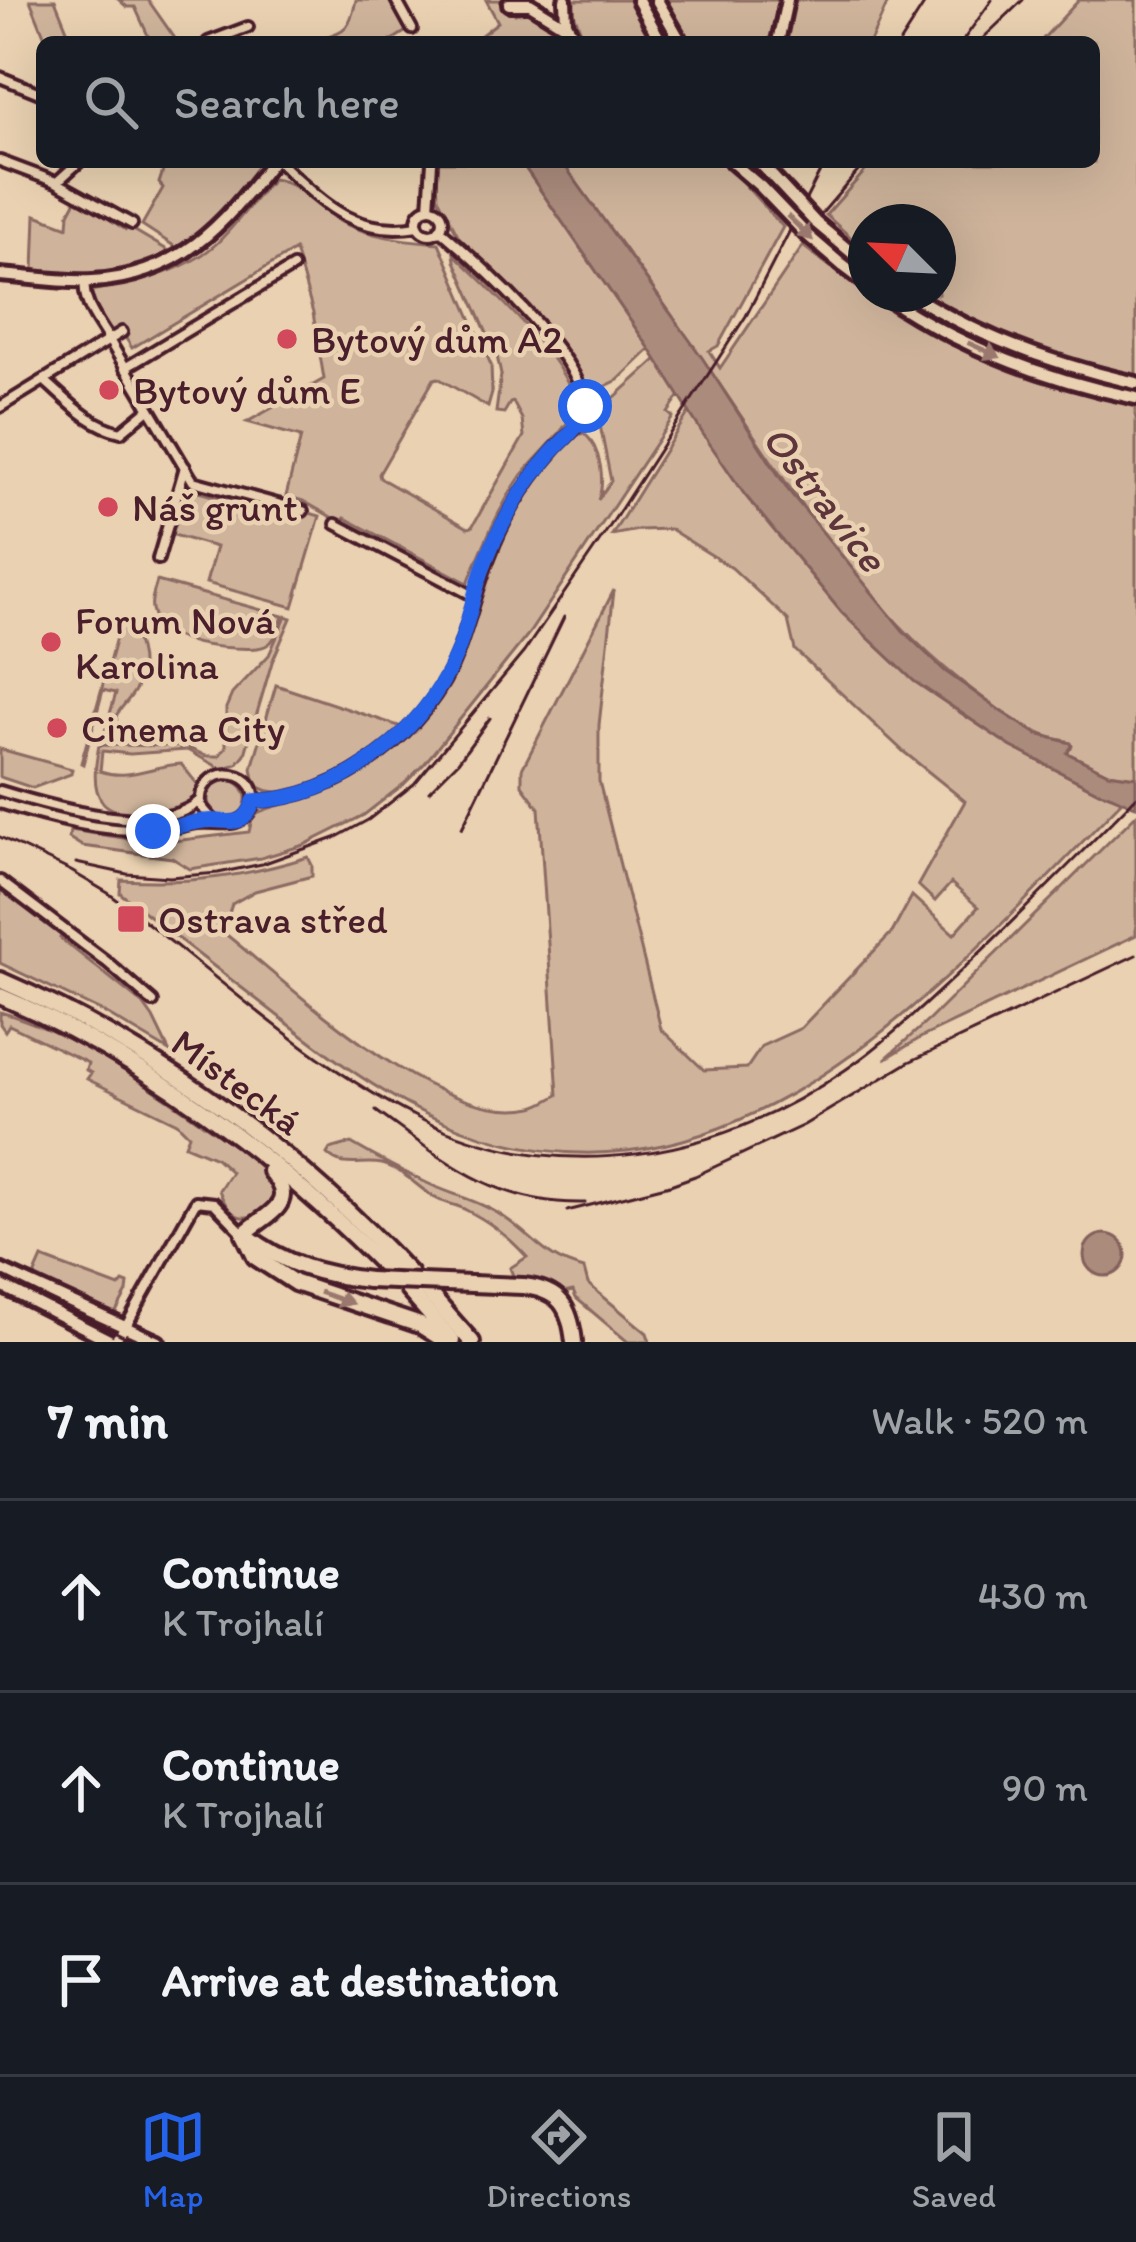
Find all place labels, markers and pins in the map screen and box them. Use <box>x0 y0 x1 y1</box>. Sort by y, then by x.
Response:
place label: Bytový dům A2 <box>311 316 563 363</box>
marker: Bytový dům A2 <box>274 326 300 352</box>
place label: Bytový dům E <box>133 367 361 414</box>
marker: Bytový dům E <box>96 377 122 403</box>
place label: Náš grunt <box>132 484 298 531</box>
marker: Náš grunt <box>95 494 121 520</box>
place label: Forum Nová Karolina <box>75 597 275 689</box>
marker: Forum Nová Karolina <box>38 629 64 655</box>
place label: Cinema City <box>81 705 285 752</box>
marker: Cinema City <box>44 715 70 741</box>
place label: Ostrava střed <box>158 896 388 943</box>
marker: Ostrava střed <box>115 903 147 935</box>

